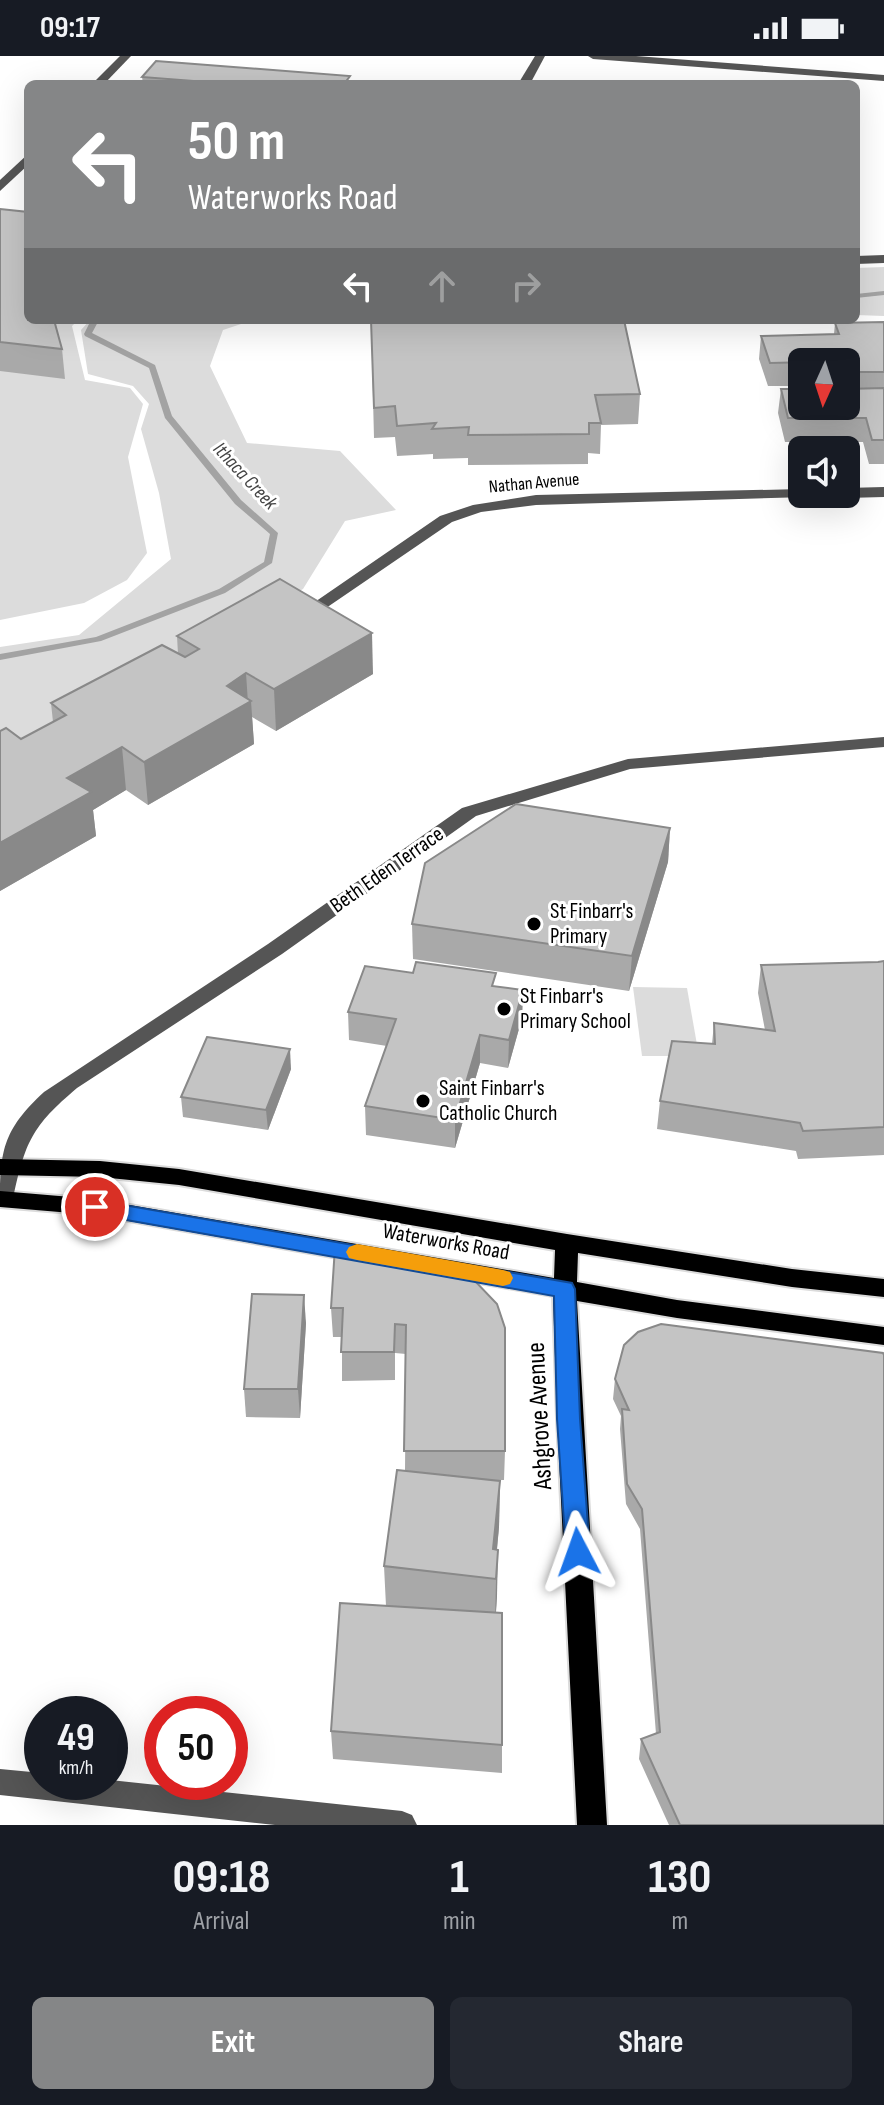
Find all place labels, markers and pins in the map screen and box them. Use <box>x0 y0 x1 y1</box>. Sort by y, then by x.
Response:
place label: St Finbarr's Primary <box>550 898 634 950</box>
marker: St Finbarr's Primary <box>525 915 543 933</box>
place label: St Finbarr's Primary School <box>520 983 631 1035</box>
marker: St Finbarr's Primary School <box>495 1000 513 1018</box>
place label: Saint Finbarr's Catholic Church <box>439 1075 557 1127</box>
marker: Saint Finbarr's Catholic Church <box>414 1092 432 1110</box>
pin <box>61 1173 129 1241</box>

